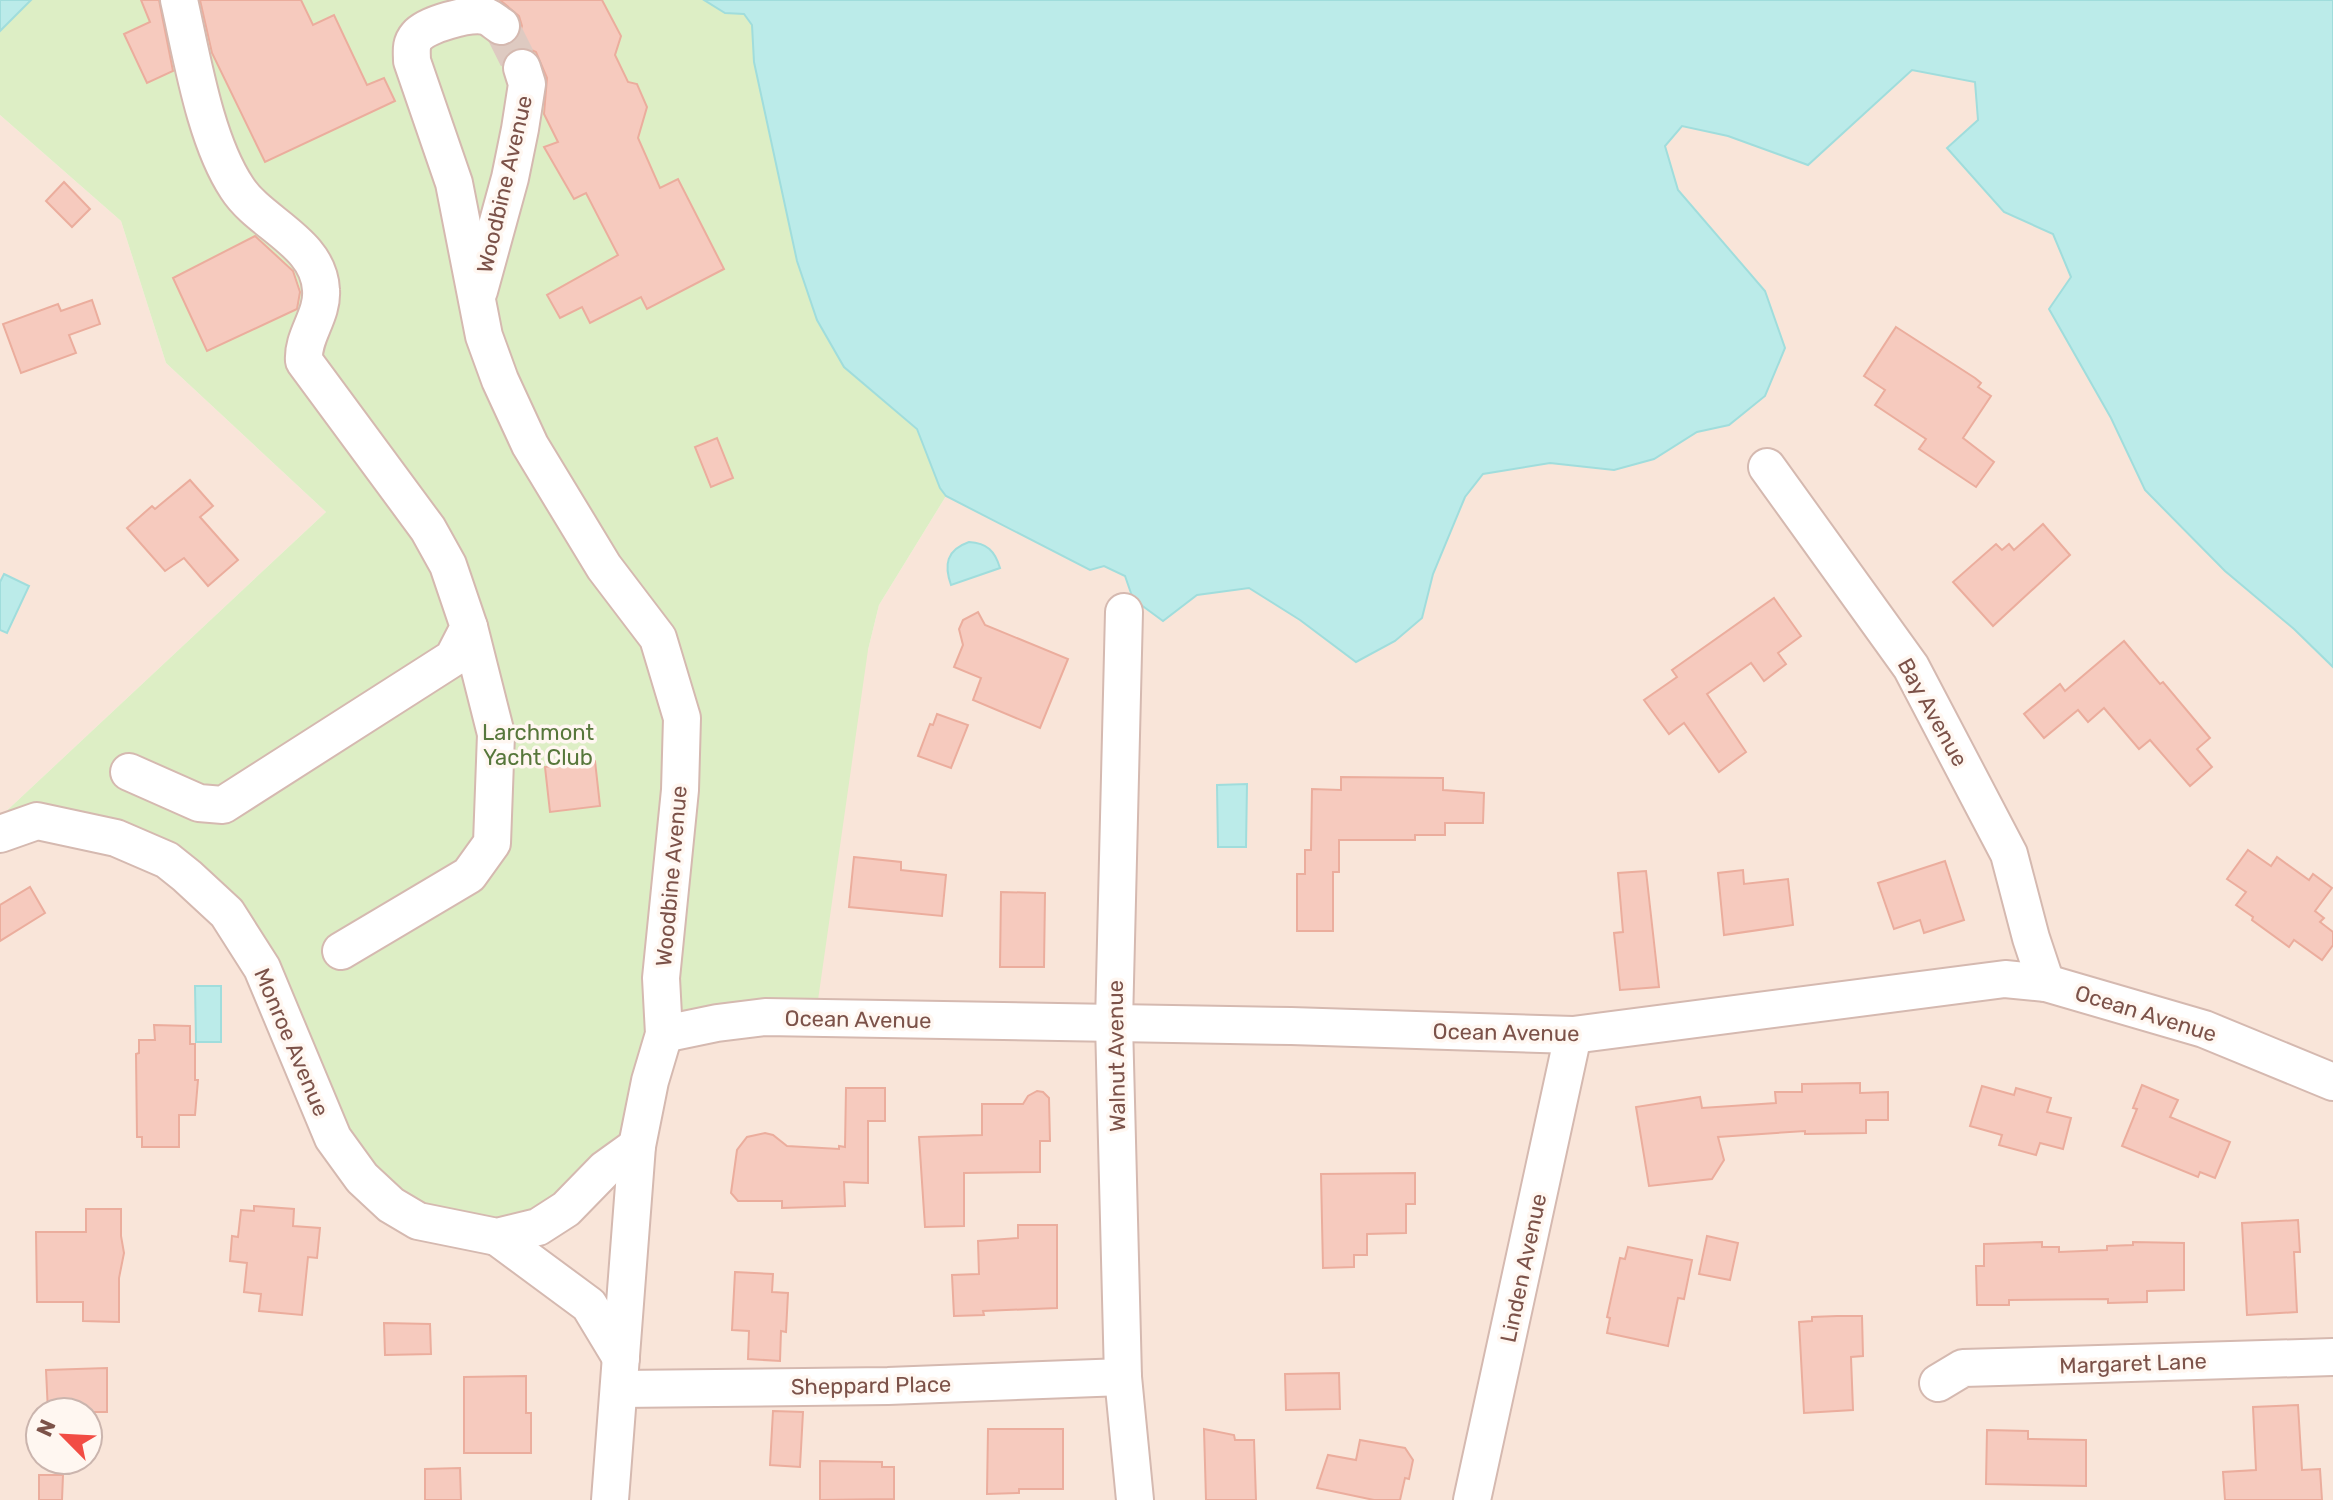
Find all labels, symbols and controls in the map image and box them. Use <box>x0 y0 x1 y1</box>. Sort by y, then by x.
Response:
street label: Woodbine Avenue <box>471 93 538 276</box>
street label: Bay Avenue <box>1892 653 1973 771</box>
park label: Larchmont Yacht Club <box>482 719 594 771</box>
street label: Woodbine Avenue <box>650 784 693 968</box>
street label: Monroe Avenue <box>248 964 335 1120</box>
street label: Ocean Avenue <box>2072 979 2220 1048</box>
street label: Walnut Avenue <box>1102 980 1131 1132</box>
street label: Ocean Avenue <box>784 1005 932 1034</box>
street label: Ocean Avenue <box>1432 1018 1580 1047</box>
street label: Linden Avenue <box>1495 1191 1552 1345</box>
street label: Margaret Lane <box>2059 1347 2207 1380</box>
street label: Sheppard Place <box>791 1371 951 1400</box>
north arrow <box>24 1396 104 1476</box>
text: N <box>31 1415 62 1441</box>

